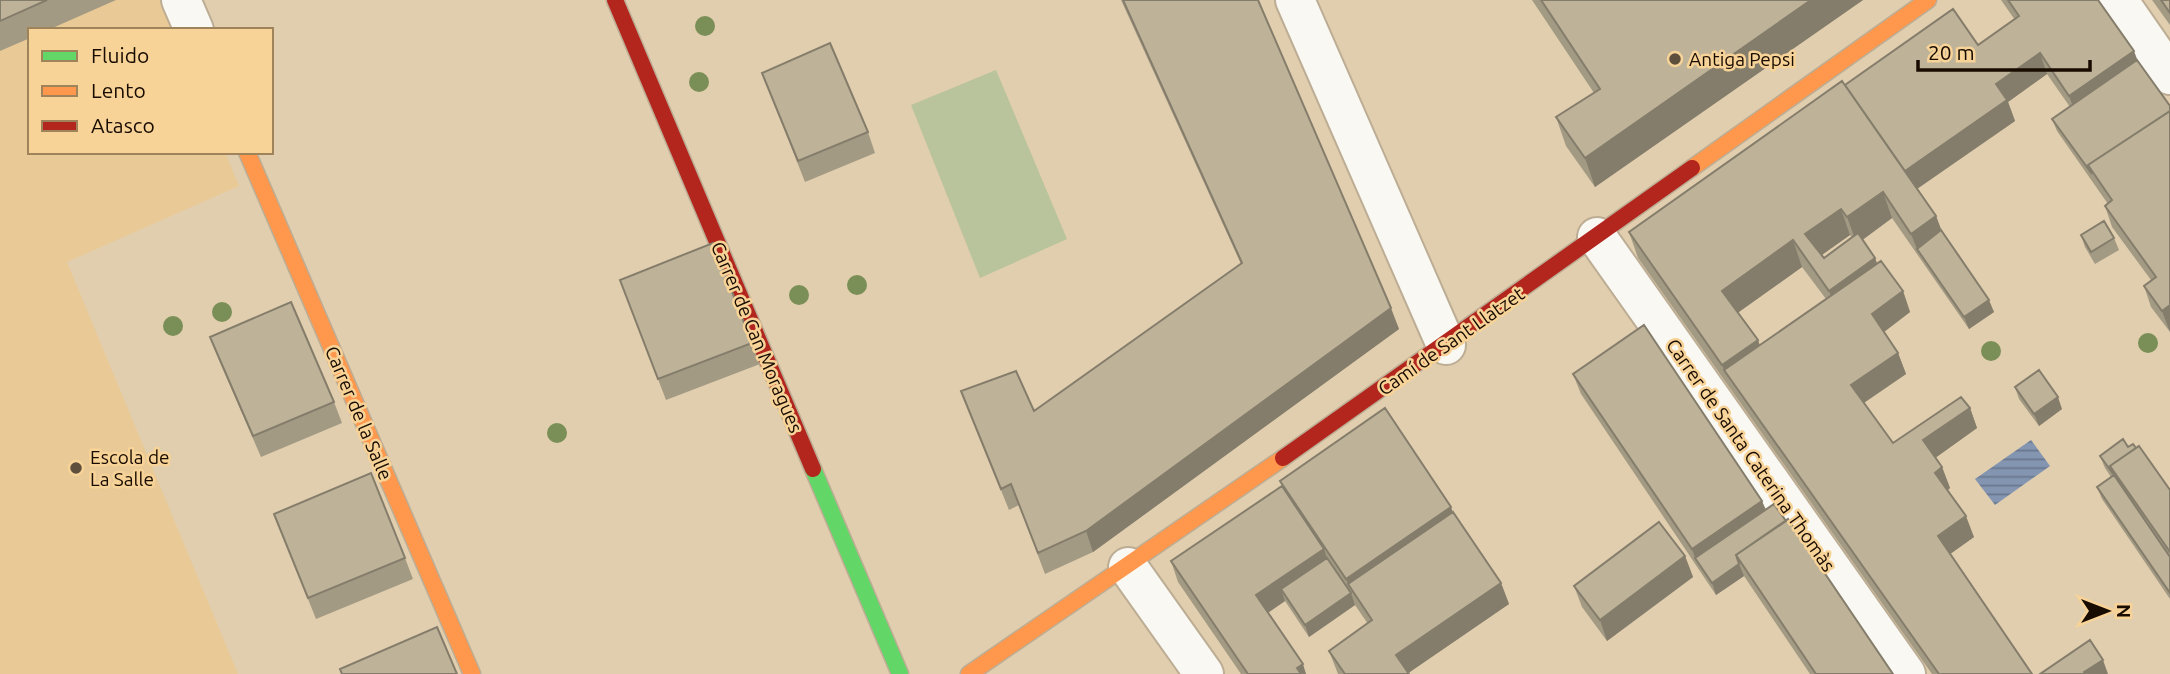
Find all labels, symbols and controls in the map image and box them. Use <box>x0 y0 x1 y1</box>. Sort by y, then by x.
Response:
legend <box>28 28 273 154</box>
scale bar <box>1918 28 2090 72</box>
text: 20 m <box>1928 40 1975 64</box>
text: Fluido <box>91 43 149 67</box>
place label: Antiga Pepsi <box>1689 48 1795 70</box>
marker: Antiga Pepsi <box>1667 51 1683 67</box>
text: Lento <box>91 78 146 102</box>
text: Atasco <box>91 113 155 137</box>
street label: Carrer de Can Moragues <box>707 238 807 436</box>
street label: Camí de Sant Llatzet <box>1374 282 1529 400</box>
street label: Carrer de Santa Caterina Thomàs <box>1662 334 1840 576</box>
street label: Carrer de la Salle <box>321 343 397 483</box>
place label: Escola de La Salle <box>90 446 170 490</box>
marker: Escola de La Salle <box>68 460 84 476</box>
north arrow <box>2072 576 2142 646</box>
text: N <box>2113 604 2135 618</box>

